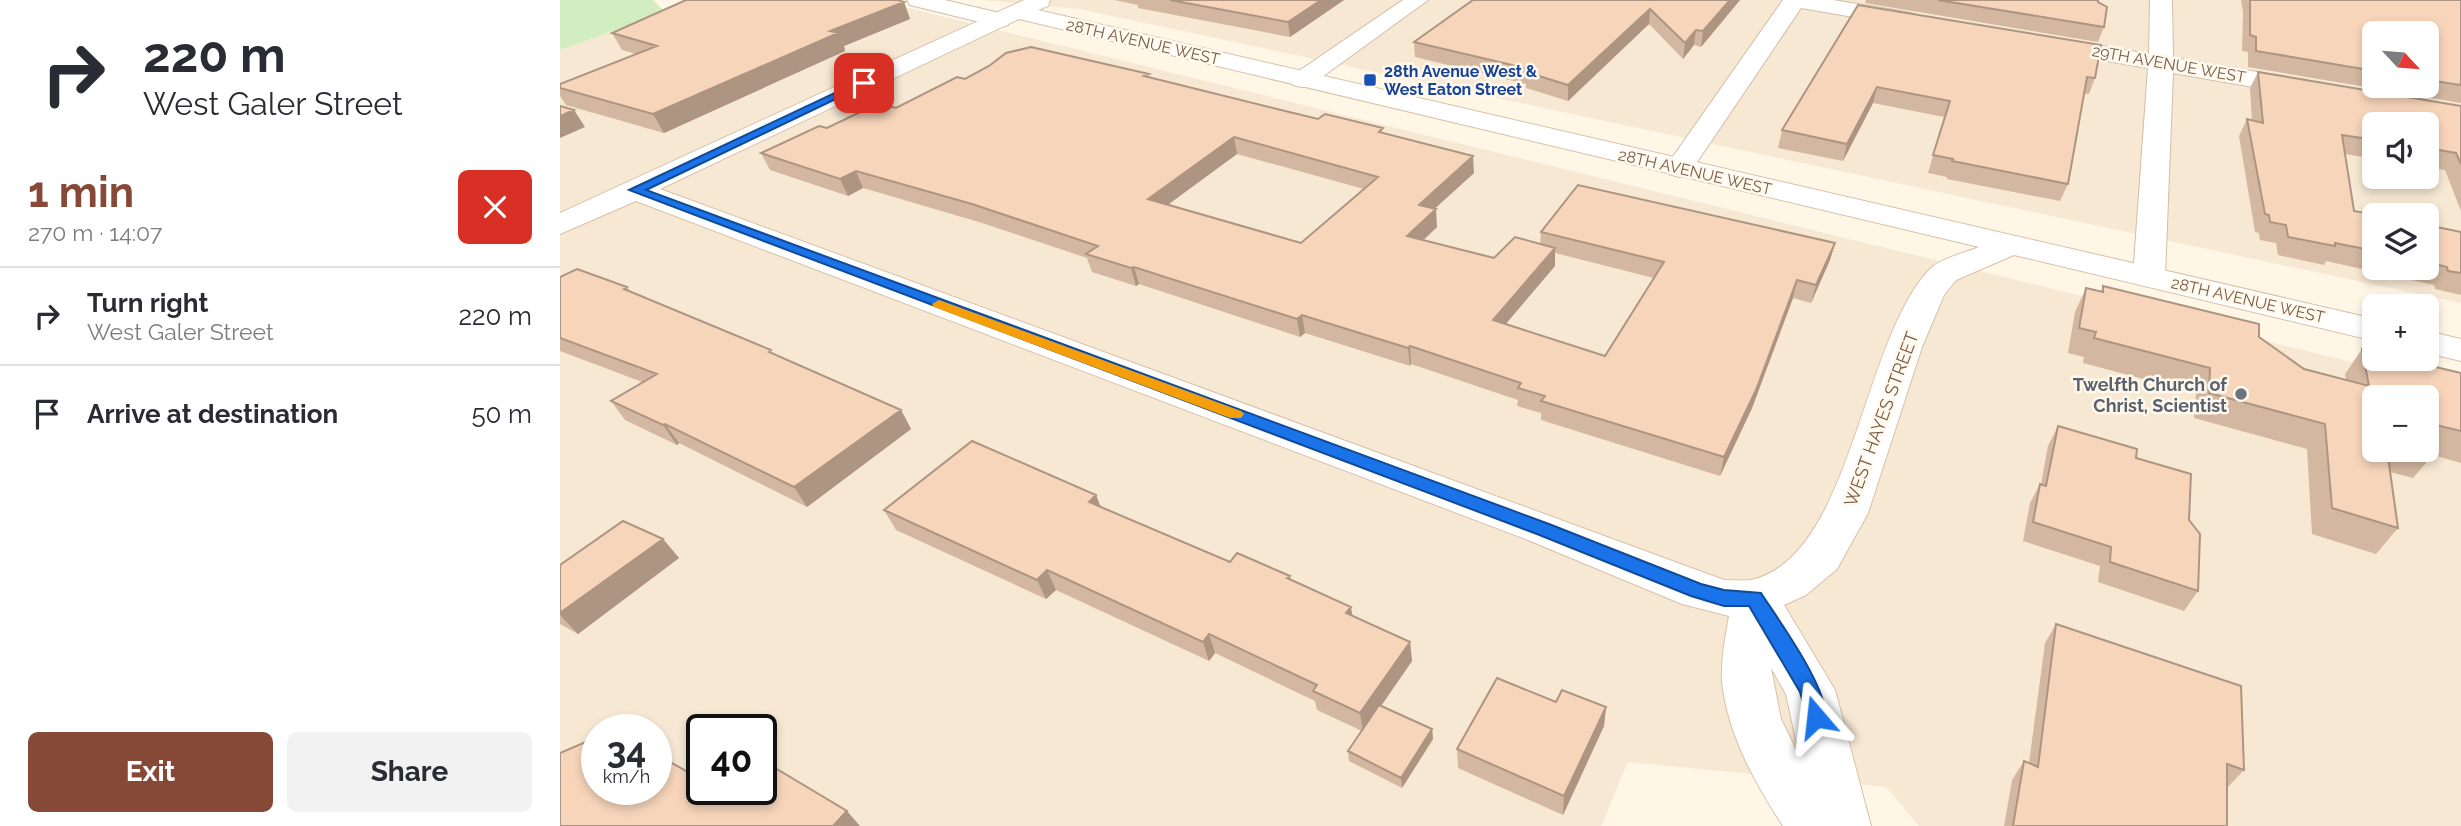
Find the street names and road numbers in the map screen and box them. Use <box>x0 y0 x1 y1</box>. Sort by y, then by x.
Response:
street label: 28TH AVENUE WEST <box>1064 15 1222 69</box>
street label: 29TH AVENUE WEST <box>2091 41 2248 87</box>
street label: 28TH AVENUE WEST <box>1616 145 1774 199</box>
street label: 28TH AVENUE WEST <box>2169 273 2327 327</box>
street label: WEST HAYES STREET <box>1840 329 1922 509</box>

